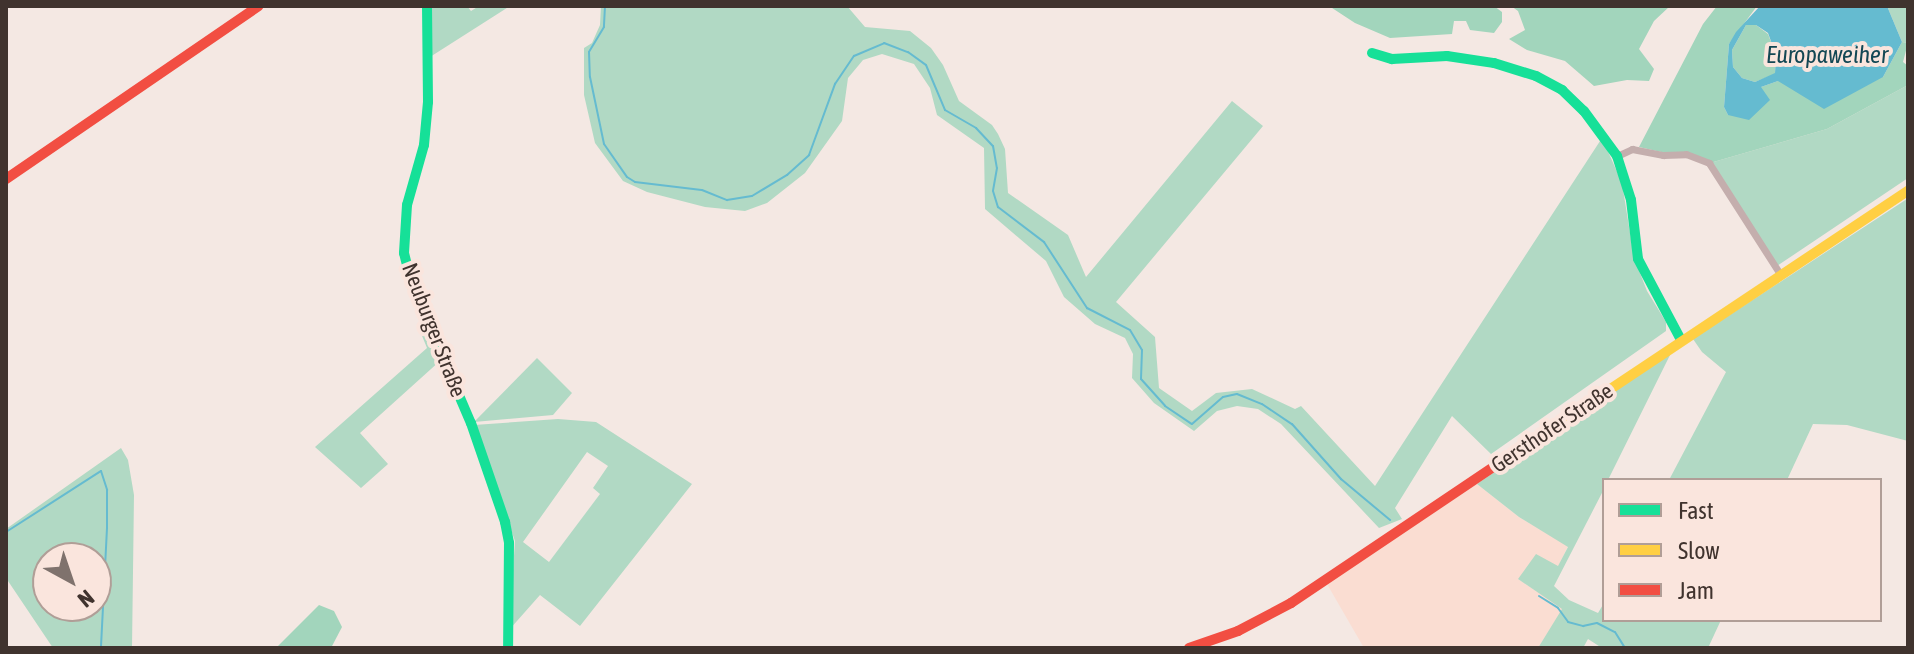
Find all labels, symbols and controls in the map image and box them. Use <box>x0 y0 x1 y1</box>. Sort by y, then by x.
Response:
water label: Europaweiher <box>1766 41 1888 69</box>
street label: Neuburger Straße <box>396 259 472 401</box>
street label: Gersthofer Straße <box>1486 378 1618 478</box>
legend <box>1602 478 1882 622</box>
text: Fast <box>1678 497 1714 524</box>
text: Slow <box>1678 537 1720 564</box>
north arrow <box>32 542 112 622</box>
text: Jam <box>1678 577 1714 604</box>
text: N <box>73 585 99 613</box>

